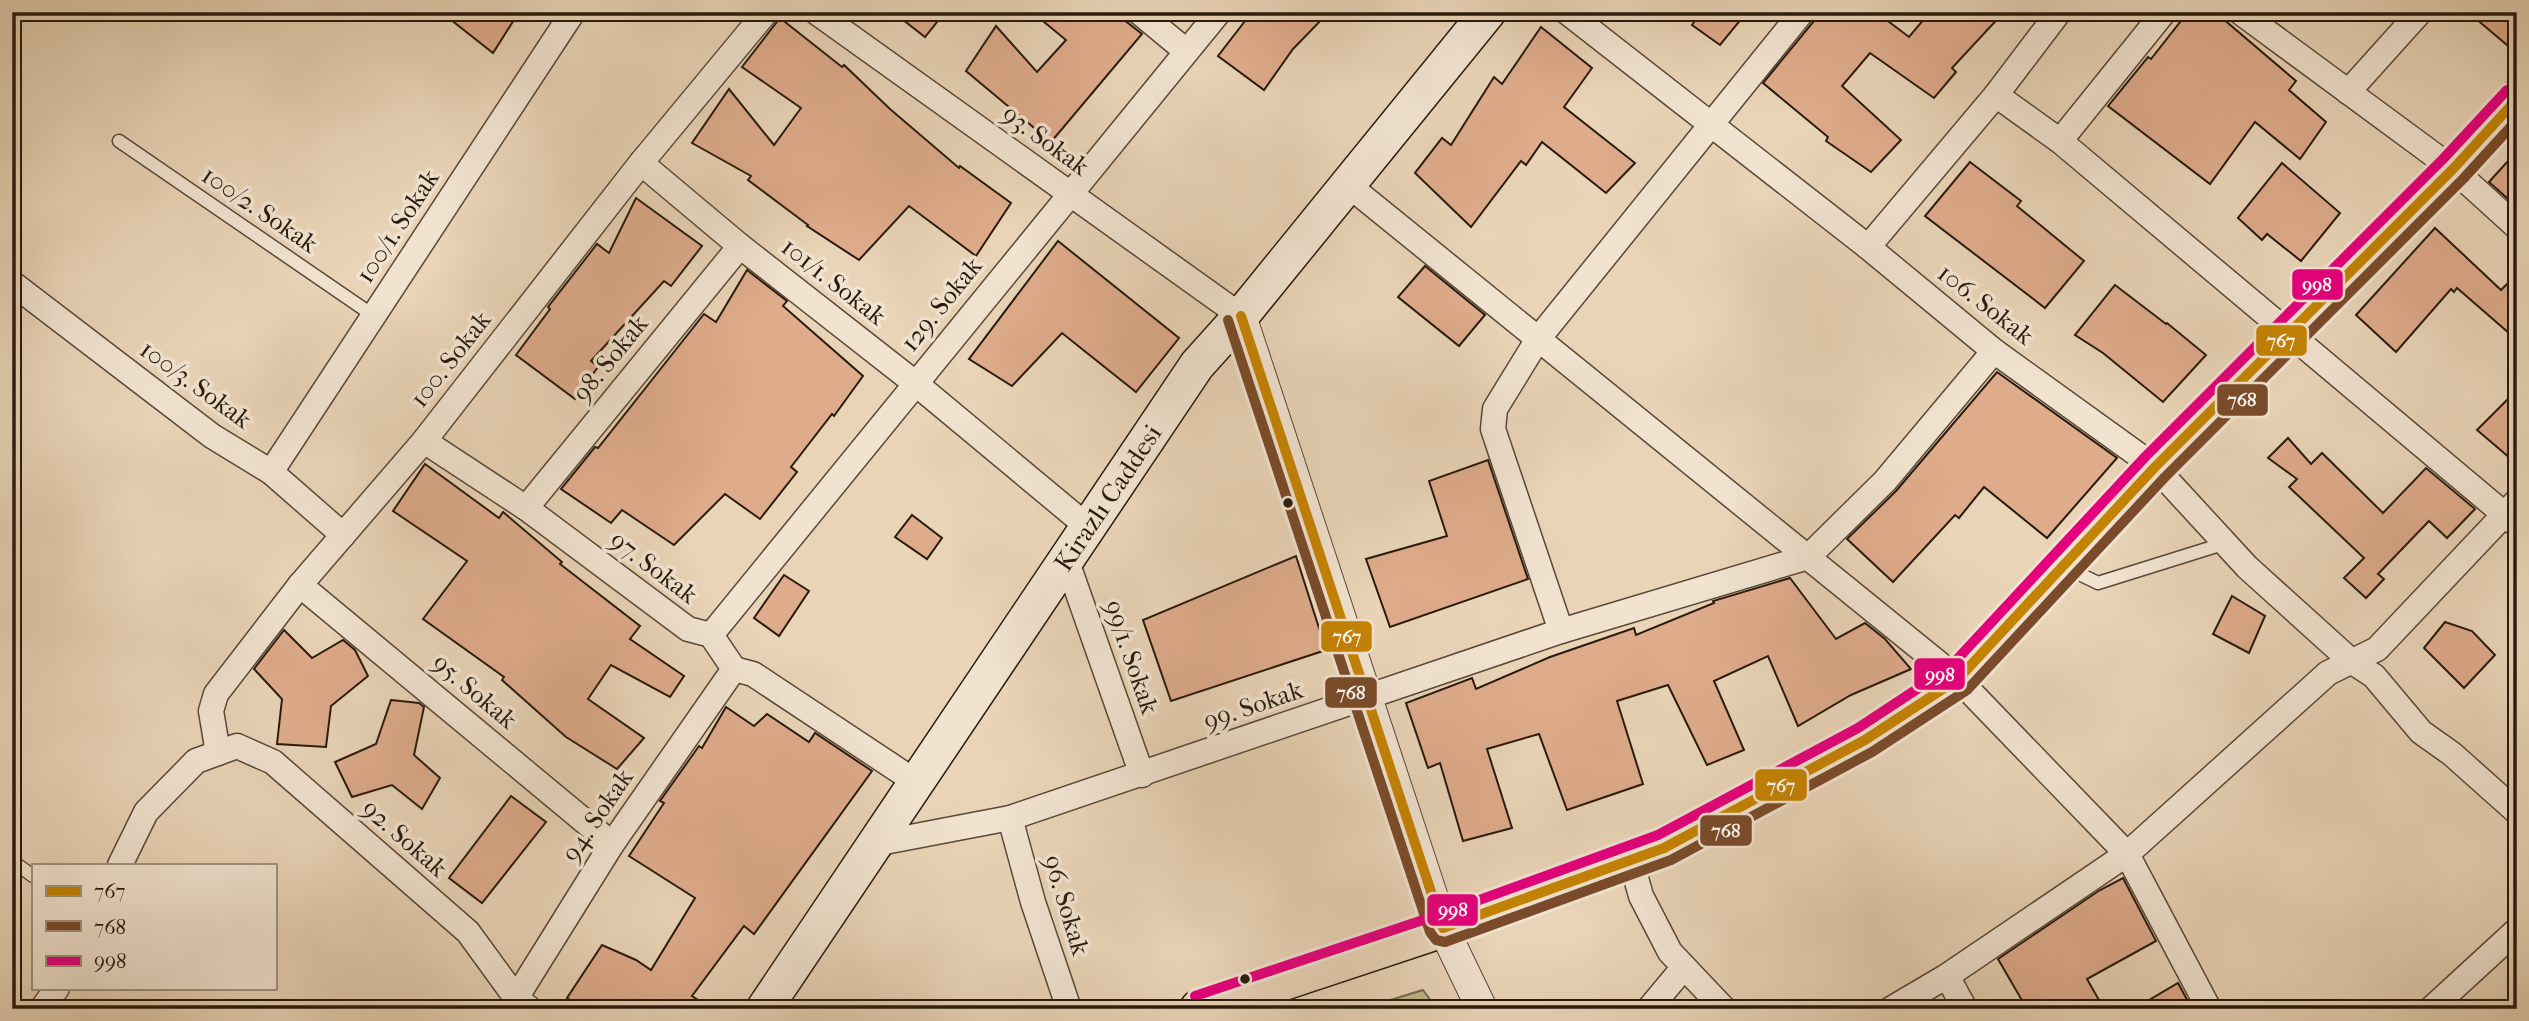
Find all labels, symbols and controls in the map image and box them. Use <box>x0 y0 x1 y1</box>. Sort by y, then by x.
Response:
street label: 93. Sokak <box>996 98 1096 183</box>
street label: 100/2. Sokak <box>196 159 324 260</box>
street label: 100/1. Sokak <box>349 163 446 289</box>
street label: 101/1. Sokak <box>775 231 893 332</box>
street label: 129. Sokak <box>894 251 989 358</box>
street label: 106. Sokak <box>1932 257 2040 352</box>
line badge: 998 <box>2291 268 2344 301</box>
text: 998 <box>2301 274 2332 296</box>
street label: 100. Sokak <box>403 305 498 414</box>
street label: 98. Sokak <box>566 308 655 408</box>
line badge: 767 <box>2255 324 2308 357</box>
text: 767 <box>2266 330 2295 352</box>
street label: 100/3. Sokak <box>134 333 258 436</box>
line badge: 768 <box>2216 383 2269 417</box>
text: 768 <box>2226 389 2257 411</box>
street label: Kirazlı Caddesi <box>1048 419 1169 577</box>
unlabelled marker <box>1281 496 1295 510</box>
street label: 97. Sokak <box>604 524 704 611</box>
street label: 99/1. Sokak <box>1098 596 1166 719</box>
line badge: 767 <box>1320 620 1373 653</box>
text: 767 <box>1332 626 1361 648</box>
street label: 95. Sokak <box>426 647 524 736</box>
line badge: 998 <box>1913 657 1966 691</box>
text: 998 <box>1924 664 1955 686</box>
street label: 99. Sokak <box>1199 674 1307 737</box>
line badge: 768 <box>1324 676 1378 709</box>
text: 768 <box>1335 682 1366 704</box>
street label: 94. Sokak <box>555 763 640 868</box>
line badge: 767 <box>1754 768 1808 802</box>
text: 767 <box>1766 775 1795 797</box>
street label: 92. Sokak <box>356 793 454 884</box>
line badge: 768 <box>1699 814 1753 847</box>
text: 768 <box>1710 820 1741 842</box>
street label: 96. Sokak <box>1037 851 1097 960</box>
legend <box>32 864 276 990</box>
text: 767 <box>94 879 126 903</box>
line badge: 998 <box>1426 893 1479 927</box>
text: 998 <box>1437 899 1468 921</box>
text: 768 <box>94 915 126 939</box>
text: 998 <box>94 949 127 973</box>
unlabelled marker <box>1238 972 1252 986</box>

